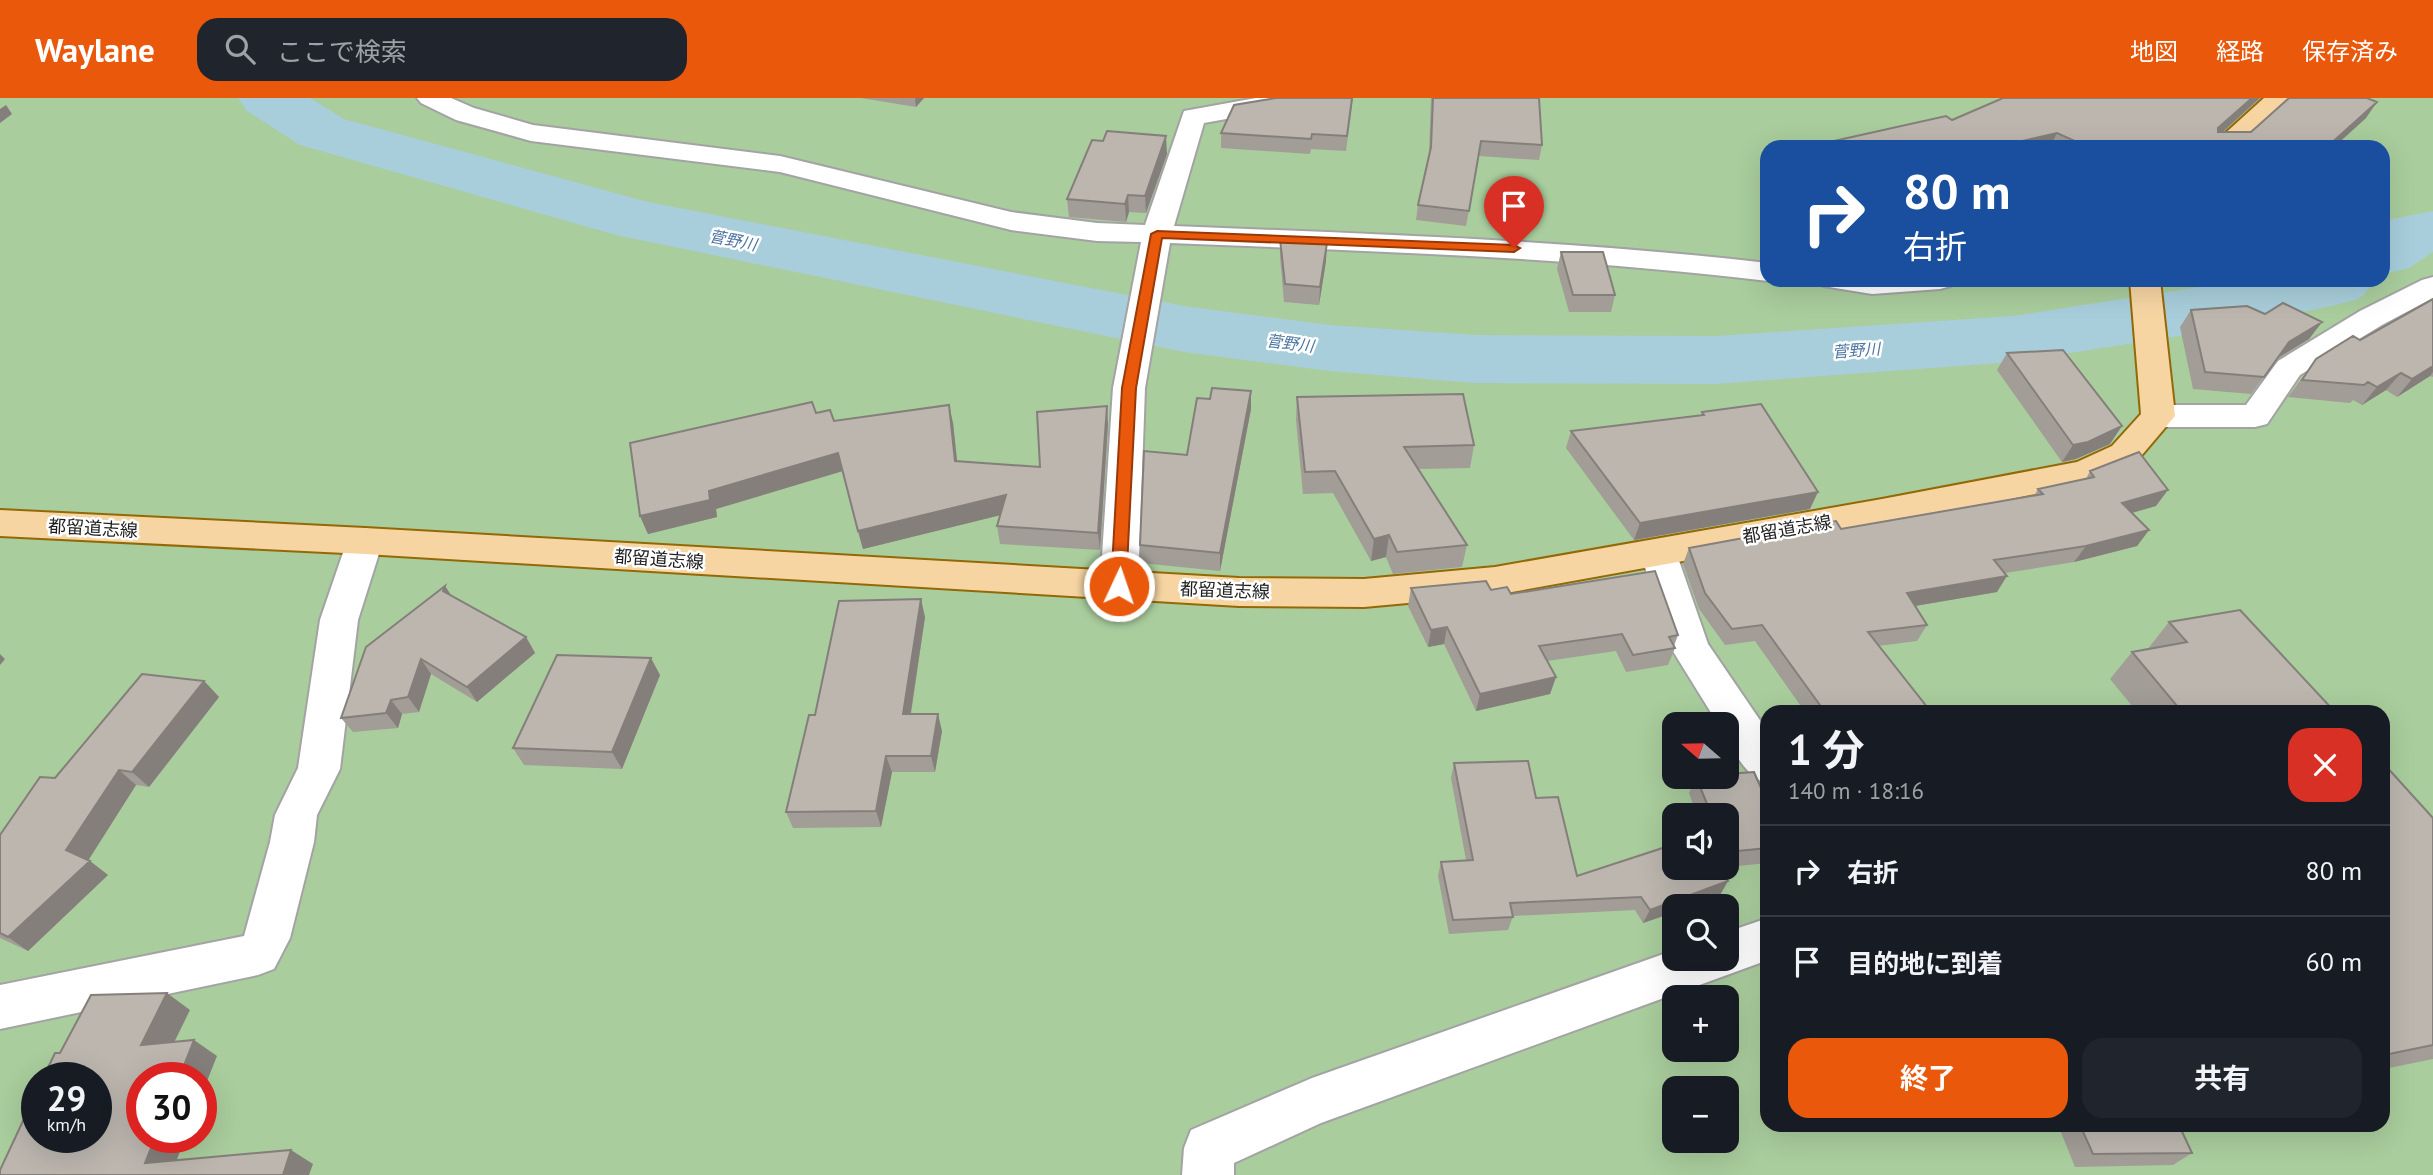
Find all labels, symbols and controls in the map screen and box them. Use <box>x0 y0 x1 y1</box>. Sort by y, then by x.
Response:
search box <box>197 18 687 81</box>
text: Waylane <box>35 28 155 71</box>
icon: search <box>221 30 259 68</box>
text: ここで検索 <box>277 35 407 68</box>
text: 地図 <box>2130 36 2178 67</box>
text: 経路 <box>2216 36 2264 67</box>
text: 保存済み <box>2302 36 2398 67</box>
text: 80 m <box>1903 159 2010 223</box>
icon: right <box>1788 168 1879 259</box>
pin <box>1484 176 1544 248</box>
icon: arrive <box>1495 187 1533 225</box>
text: 右折 <box>1903 225 1967 267</box>
water label: 菅野川 <box>708 226 760 255</box>
water label: 菅野川 <box>1265 330 1317 356</box>
water label: 菅野川 <box>1831 338 1883 362</box>
street label: 都留道志線 <box>1741 510 1833 548</box>
street label: 都留道志線 <box>47 514 139 542</box>
street label: 都留道志線 <box>613 544 705 574</box>
position arrow <box>1082 549 1156 623</box>
street label: 都留道志線 <box>1180 577 1270 603</box>
north arrow <box>1662 712 1740 789</box>
map controls <box>1662 712 1739 1153</box>
text: 1 分 <box>1788 722 1864 777</box>
button: close <box>2288 728 2362 802</box>
text: 140 m · 18:16 <box>1788 776 1924 805</box>
button: sound <box>1662 803 1739 880</box>
icon: right <box>1788 852 1826 890</box>
text: 80 m <box>2306 854 2362 887</box>
text: 右折 <box>1847 856 1899 889</box>
button: search <box>1662 894 1739 971</box>
icon: arrive <box>1788 943 1826 981</box>
text: 60 m <box>2306 945 2362 978</box>
text: 目的地に到着 <box>1847 947 2003 980</box>
button: + <box>1662 985 1739 1062</box>
button: 終了 <box>1788 1038 2068 1118</box>
button: 共有 <box>2082 1038 2362 1118</box>
speed limit sign: 30 <box>126 1062 217 1153</box>
text: 29 <box>47 1075 86 1121</box>
button: − <box>1662 1076 1739 1153</box>
text: km/h <box>47 1113 86 1136</box>

